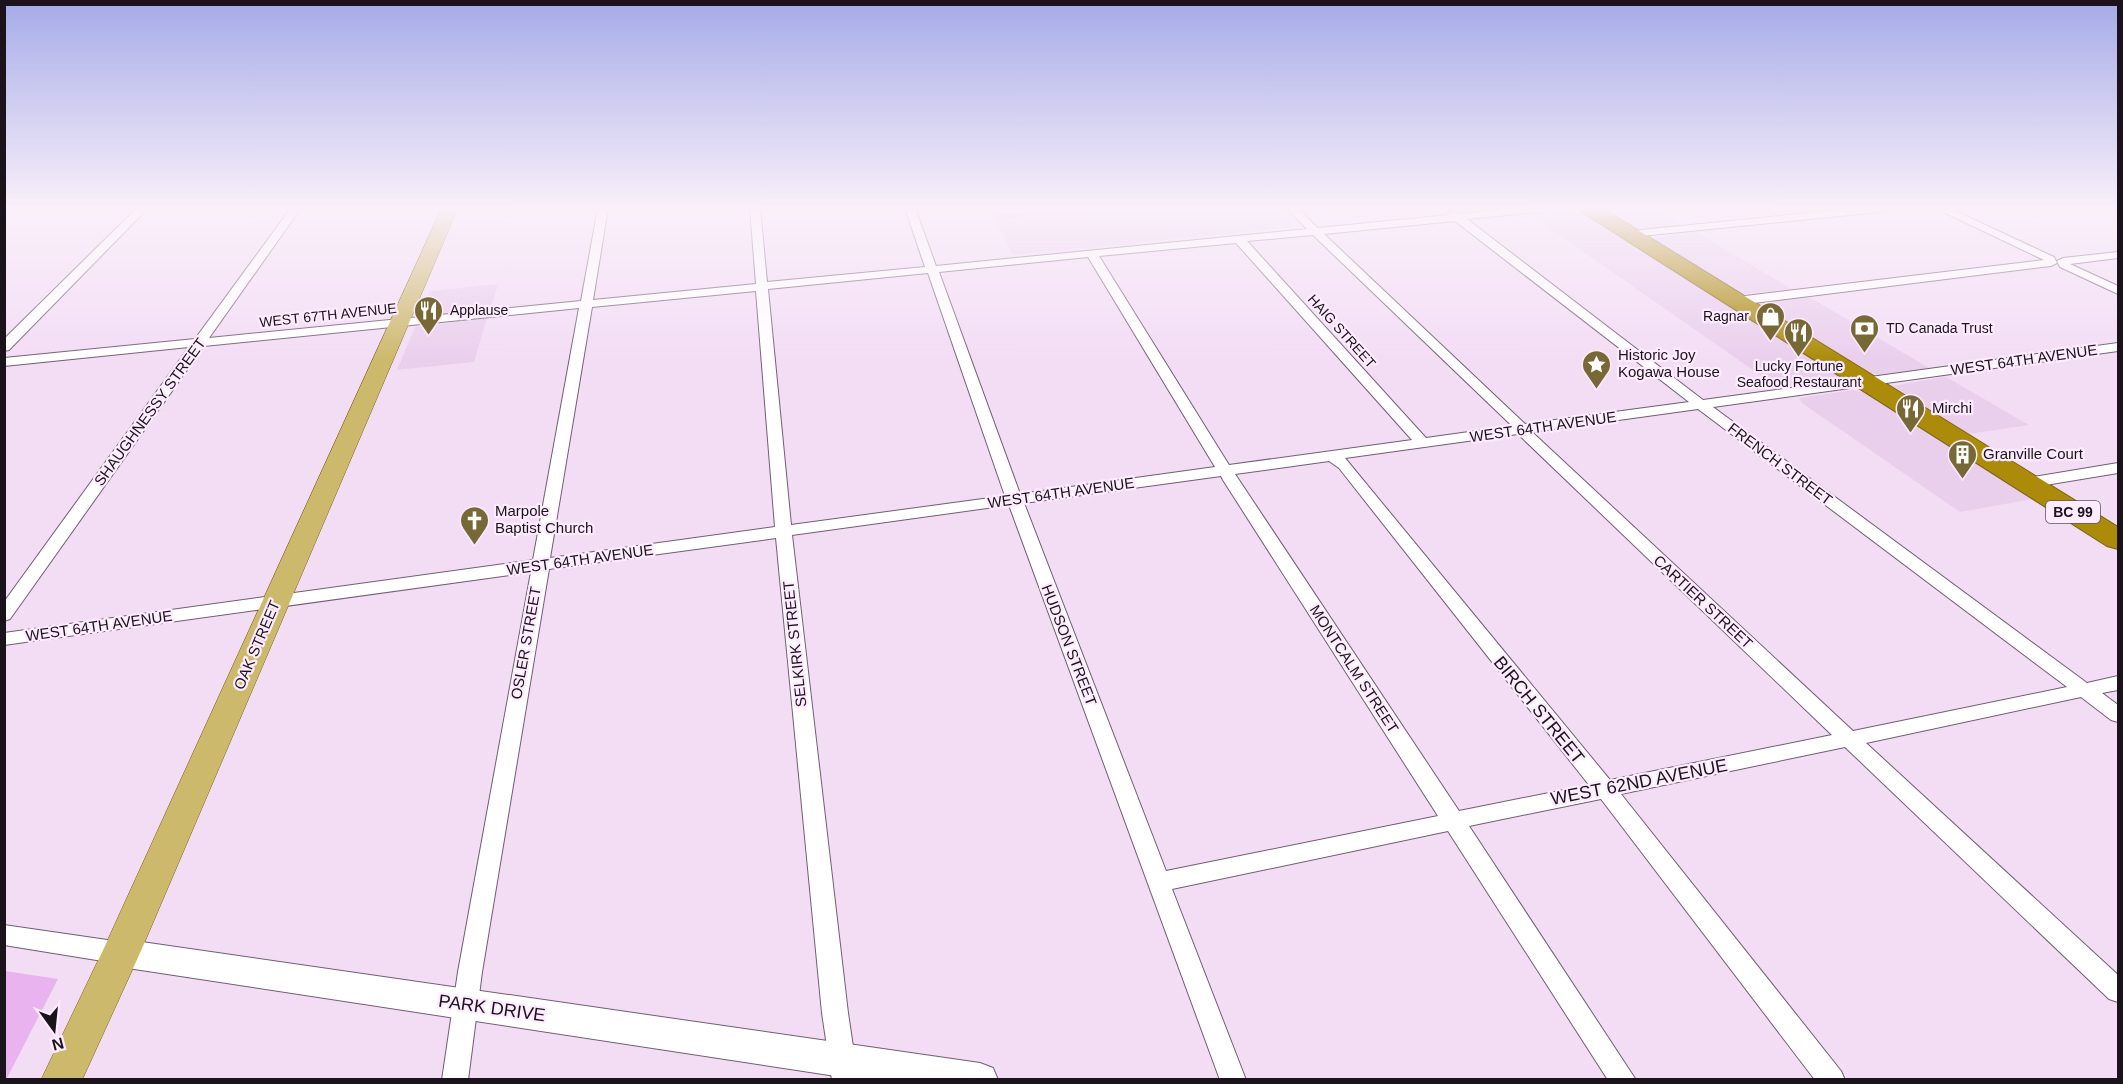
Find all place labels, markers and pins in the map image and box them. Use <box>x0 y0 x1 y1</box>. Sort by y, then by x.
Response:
restaurant icon: Applause <box>413 294 445 336</box>
shop icon: Ragnar <box>1754 300 1786 342</box>
place label: Applause <box>450 302 509 318</box>
place label: Ragnar <box>1703 308 1749 324</box>
bank icon: TD Canada Trust <box>1849 312 1881 354</box>
restaurant icon: Lucky Fortune Seafood Restaurant <box>1783 316 1815 358</box>
place label: TD Canada Trust <box>1886 320 1993 336</box>
place label: Historic Joy Kogawa House <box>1618 346 1720 380</box>
place icon: Historic Joy Kogawa House <box>1581 348 1613 390</box>
place label: Lucky Fortune Seafood Restaurant <box>1737 358 1861 390</box>
restaurant icon: Mirchi <box>1895 392 1927 434</box>
place label: Mirchi <box>1932 399 1972 416</box>
building icon: Granville Court <box>1946 438 1978 480</box>
place label: Granville Court <box>1983 445 2084 462</box>
place label: Marpole Baptist Church <box>495 502 593 536</box>
church icon: Marpole Baptist Church <box>458 504 490 546</box>

